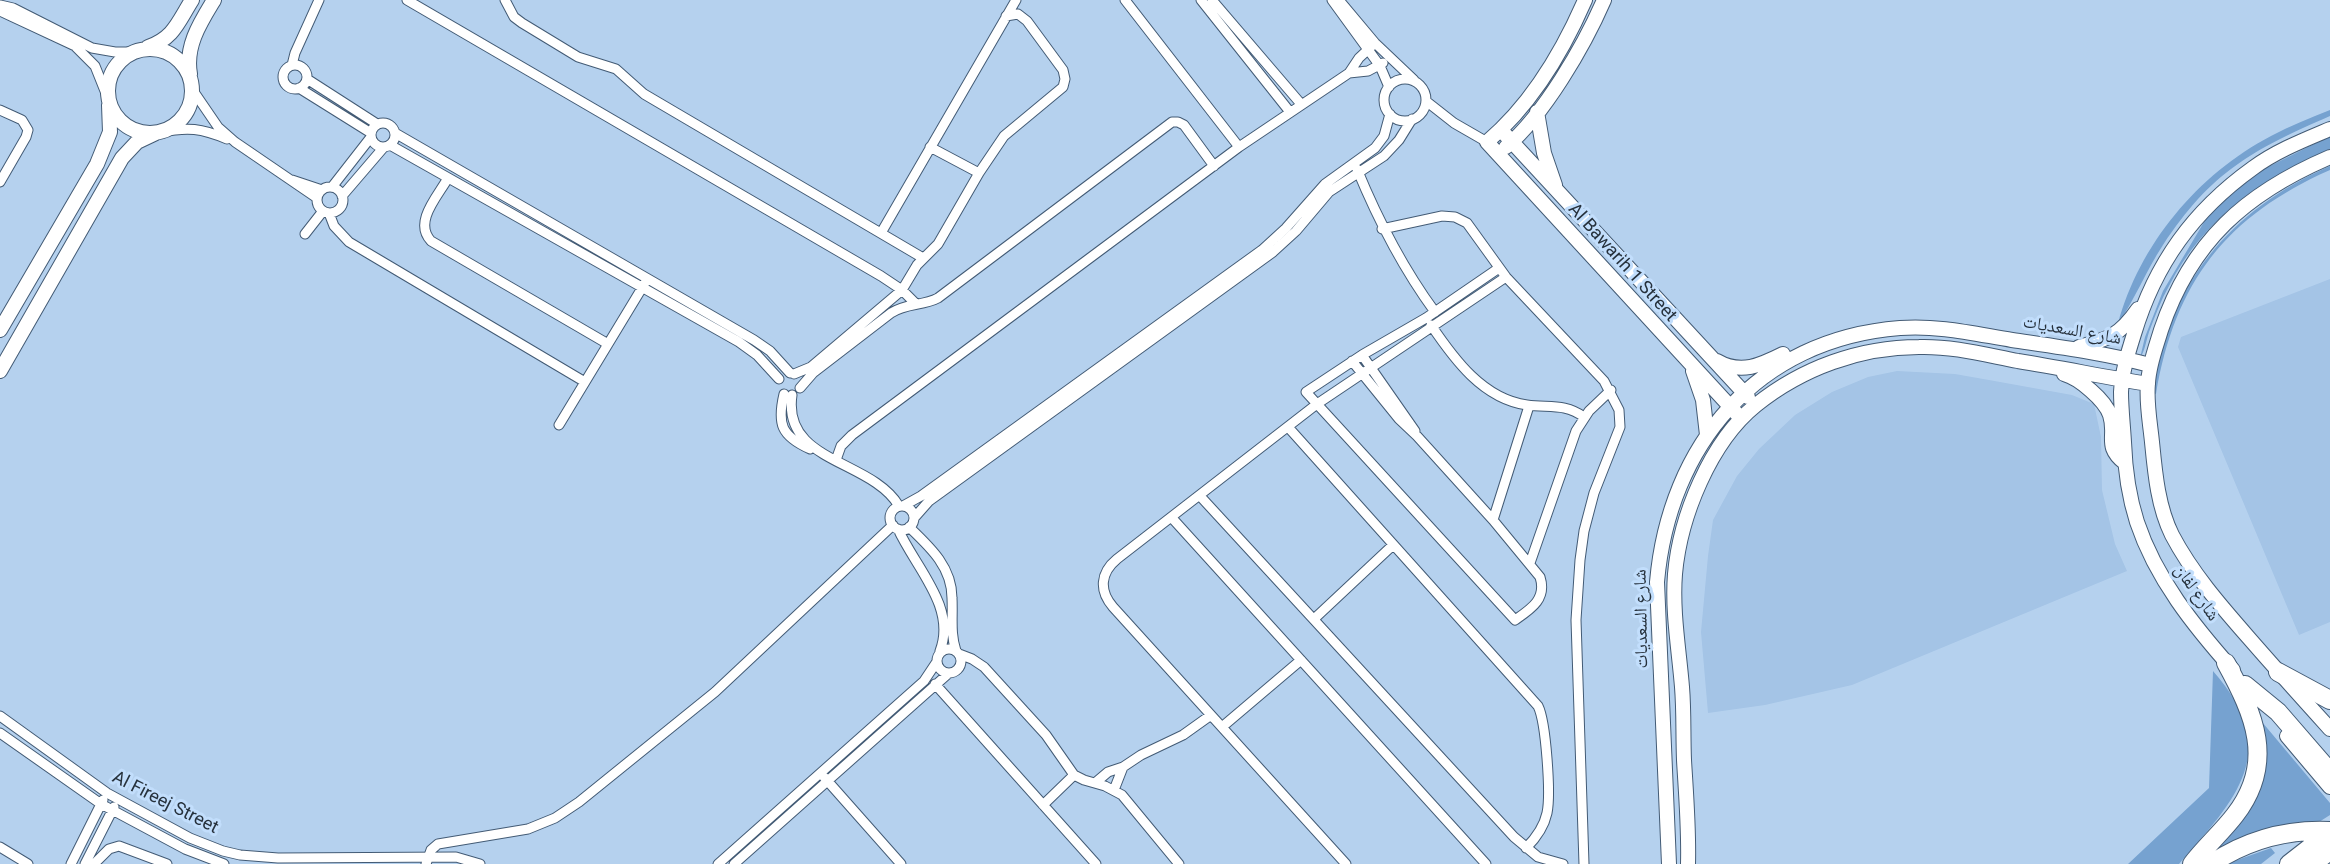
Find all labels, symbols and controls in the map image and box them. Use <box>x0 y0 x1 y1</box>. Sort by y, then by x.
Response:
street label: Al Bawarih 1 Street <box>1563 199 1681 327</box>
street label: شارع السعديات <box>2021 312 2123 350</box>
street label: شارع لفان <box>2169 560 2223 626</box>
street label: شارع السعديات <box>1630 569 1654 669</box>
street label: Al Fireej Street <box>108 767 222 839</box>

